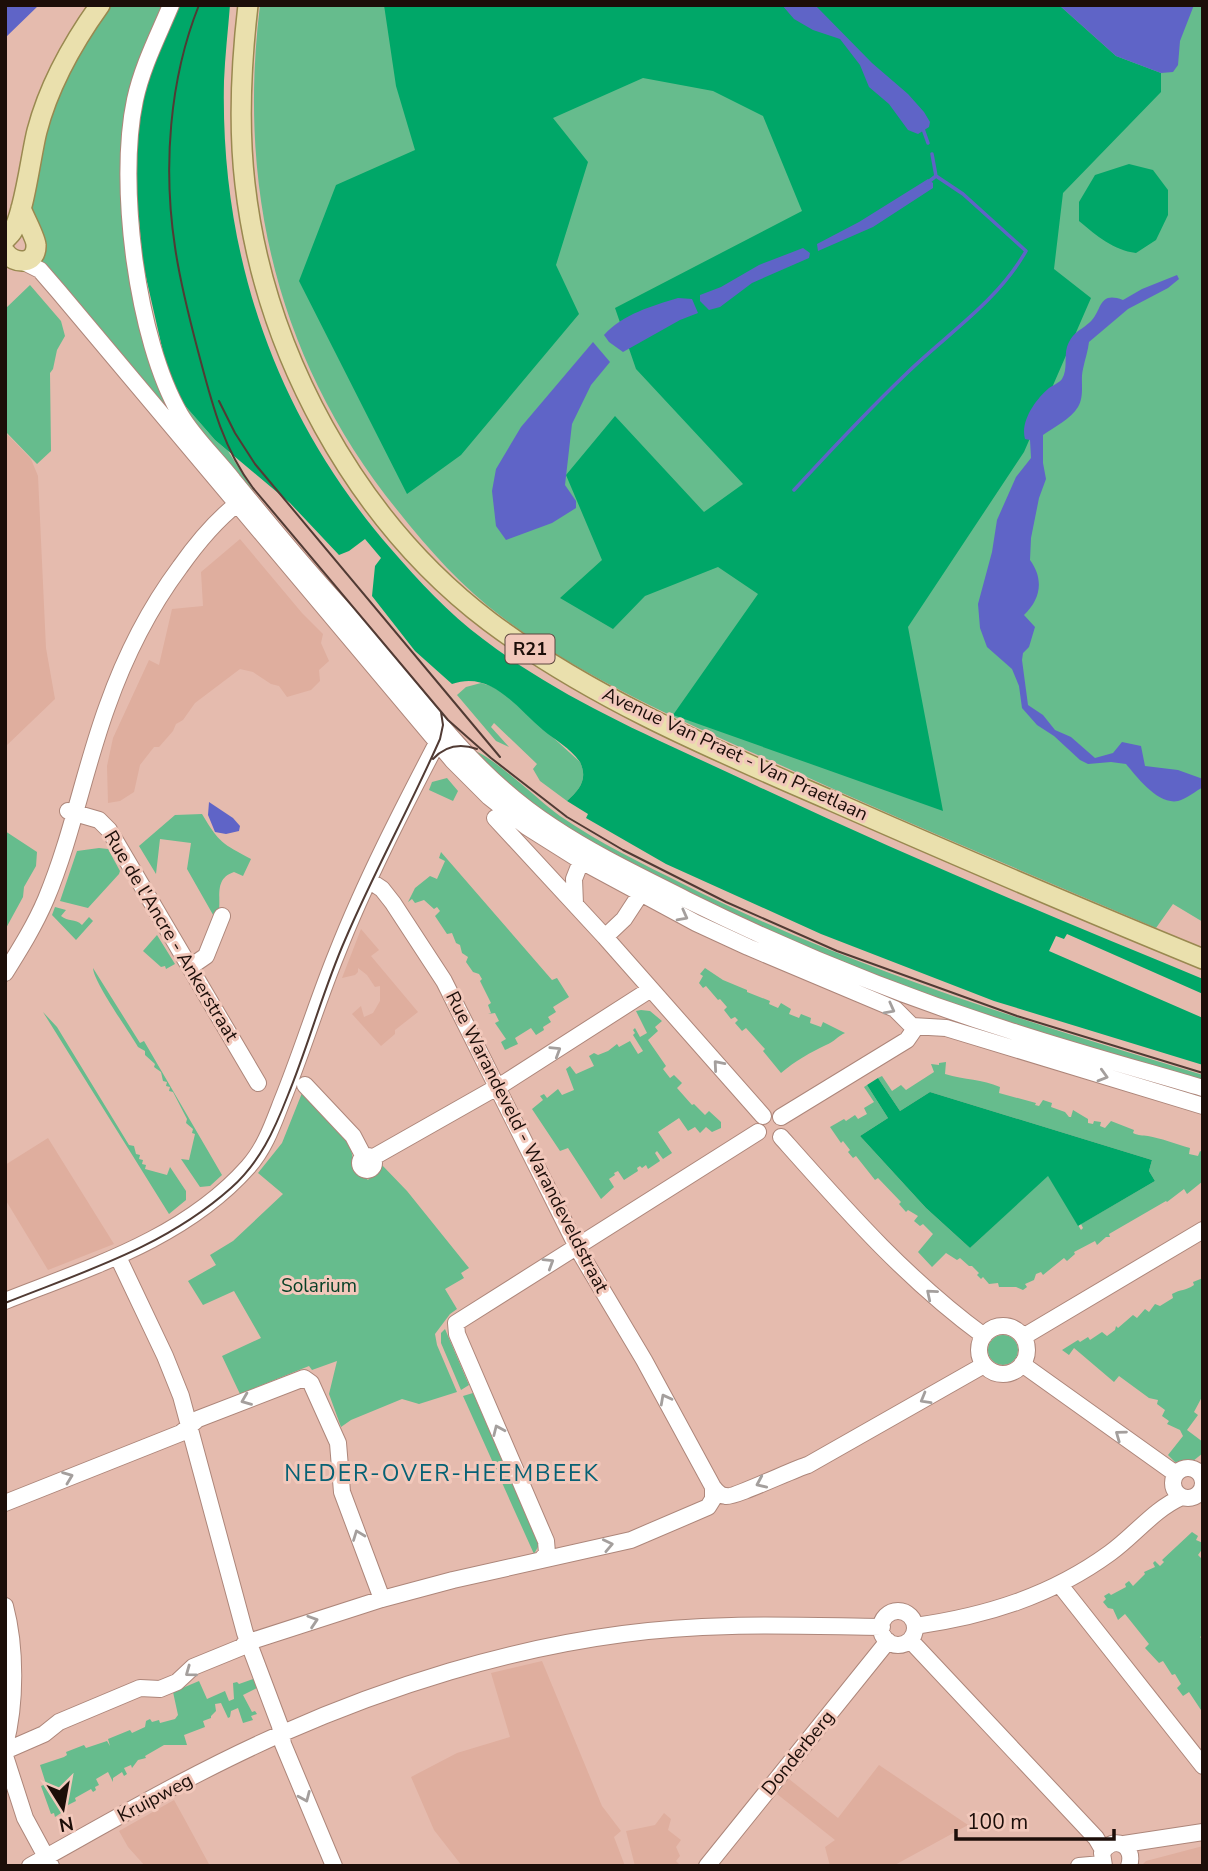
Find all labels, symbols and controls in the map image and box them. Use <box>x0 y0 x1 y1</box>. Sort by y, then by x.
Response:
road number: R21 <box>505 634 554 664</box>
street label: Avenue Van Praet - Van Praetlaan <box>598 681 872 827</box>
street label: Rue de l'Ancre - Ankerstraat <box>98 826 245 1046</box>
one-way arrow <box>676 907 688 921</box>
street label: Rue Warandeveld - Warandeveldstraat <box>439 987 615 1298</box>
one-way arrow <box>883 1000 896 1014</box>
one-way arrow <box>549 1046 562 1059</box>
one-way arrow <box>714 1060 726 1073</box>
one-way arrow <box>1097 1068 1109 1083</box>
one-way arrow <box>542 1258 555 1271</box>
park label: Solarium <box>281 1273 357 1299</box>
one-way arrow <box>926 1290 939 1302</box>
one-way arrow <box>920 1391 933 1404</box>
one-way arrow <box>240 1392 252 1406</box>
one-way arrow <box>659 1393 673 1406</box>
one-way arrow <box>492 1425 506 1437</box>
one-way arrow <box>1115 1430 1128 1443</box>
district label: NEDER-OVER-HEEMBEEK <box>284 1458 600 1489</box>
one-way arrow <box>62 1472 74 1486</box>
one-way arrow <box>756 1475 768 1489</box>
one-way arrow <box>352 1530 366 1542</box>
one-way arrow <box>602 1539 614 1554</box>
one-way arrow <box>307 1615 319 1629</box>
one-way arrow <box>185 1664 198 1676</box>
street label: Donderberg <box>756 1705 840 1801</box>
street label: Kruipweg <box>113 1767 197 1829</box>
north arrow <box>28 1773 98 1843</box>
one-way arrow <box>297 1790 311 1802</box>
scale bar <box>956 1798 1114 1842</box>
text: 100 m <box>967 1808 1028 1836</box>
text: N <box>57 1810 76 1838</box>

